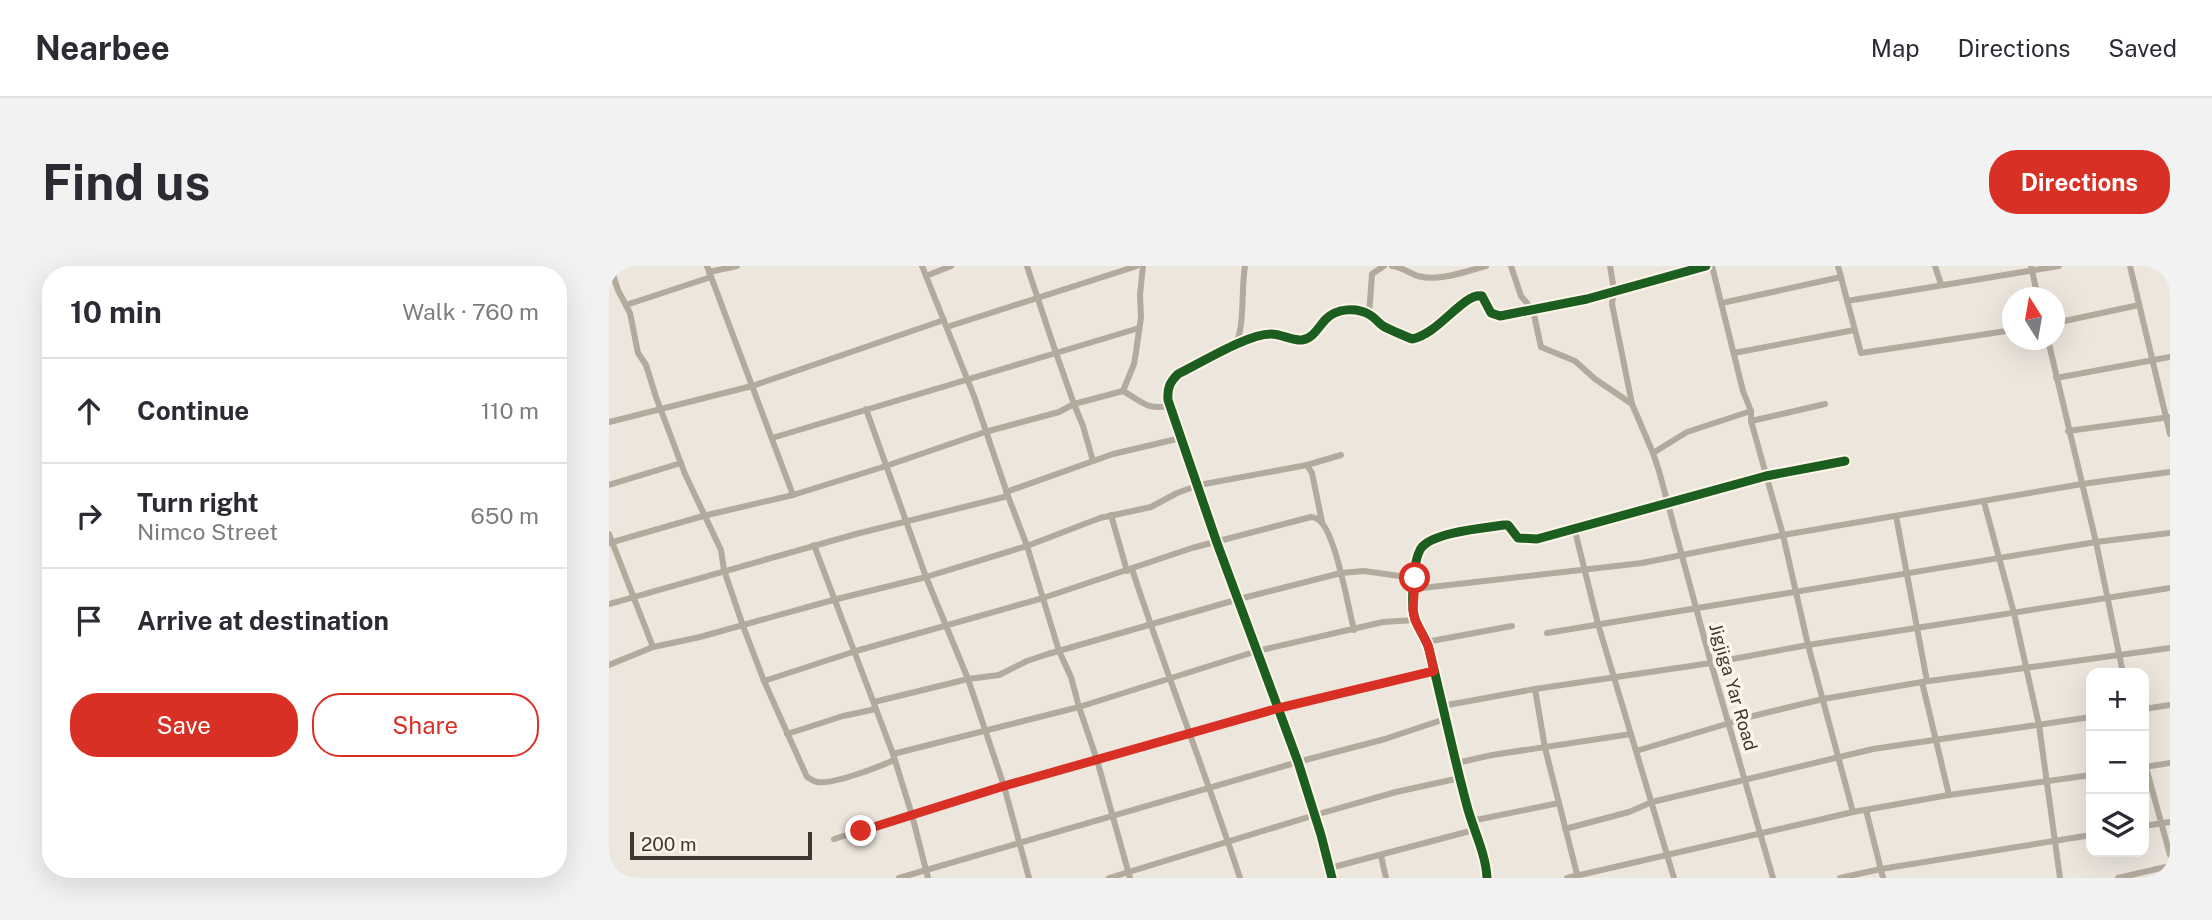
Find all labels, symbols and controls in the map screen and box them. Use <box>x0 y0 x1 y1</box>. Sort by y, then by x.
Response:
text: Nearbee <box>35 29 170 67</box>
text: Map <box>1871 34 1920 62</box>
text: Directions <box>1958 34 2070 62</box>
text: Saved <box>2108 34 2177 62</box>
button: Directions <box>1989 150 2170 214</box>
text: Find us <box>42 153 210 211</box>
north arrow <box>2002 287 2065 350</box>
text: 10 min <box>70 294 162 330</box>
text: Walk · 760 m <box>402 298 539 325</box>
icon: ahead <box>70 392 108 430</box>
text: Continue <box>137 395 249 426</box>
text: 110 m <box>481 397 539 424</box>
text: Turn right <box>137 487 259 518</box>
icon: right <box>70 497 108 535</box>
text: 650 m <box>470 502 539 529</box>
text: Nimco Street <box>137 518 278 545</box>
route start <box>1399 562 1430 593</box>
icon: arrive <box>70 602 108 640</box>
text: Arrive at destination <box>137 605 389 636</box>
street label: Jigjiga Yar Road <box>1705 621 1762 753</box>
map controls <box>2086 668 2149 857</box>
button: + <box>2086 668 2149 731</box>
button: Save <box>70 693 298 757</box>
button: Share <box>312 693 539 757</box>
button: − <box>2086 731 2149 794</box>
button: layers <box>2086 794 2149 857</box>
route end <box>845 815 876 846</box>
scale bar <box>630 829 812 861</box>
text: 200 m <box>641 833 697 855</box>

